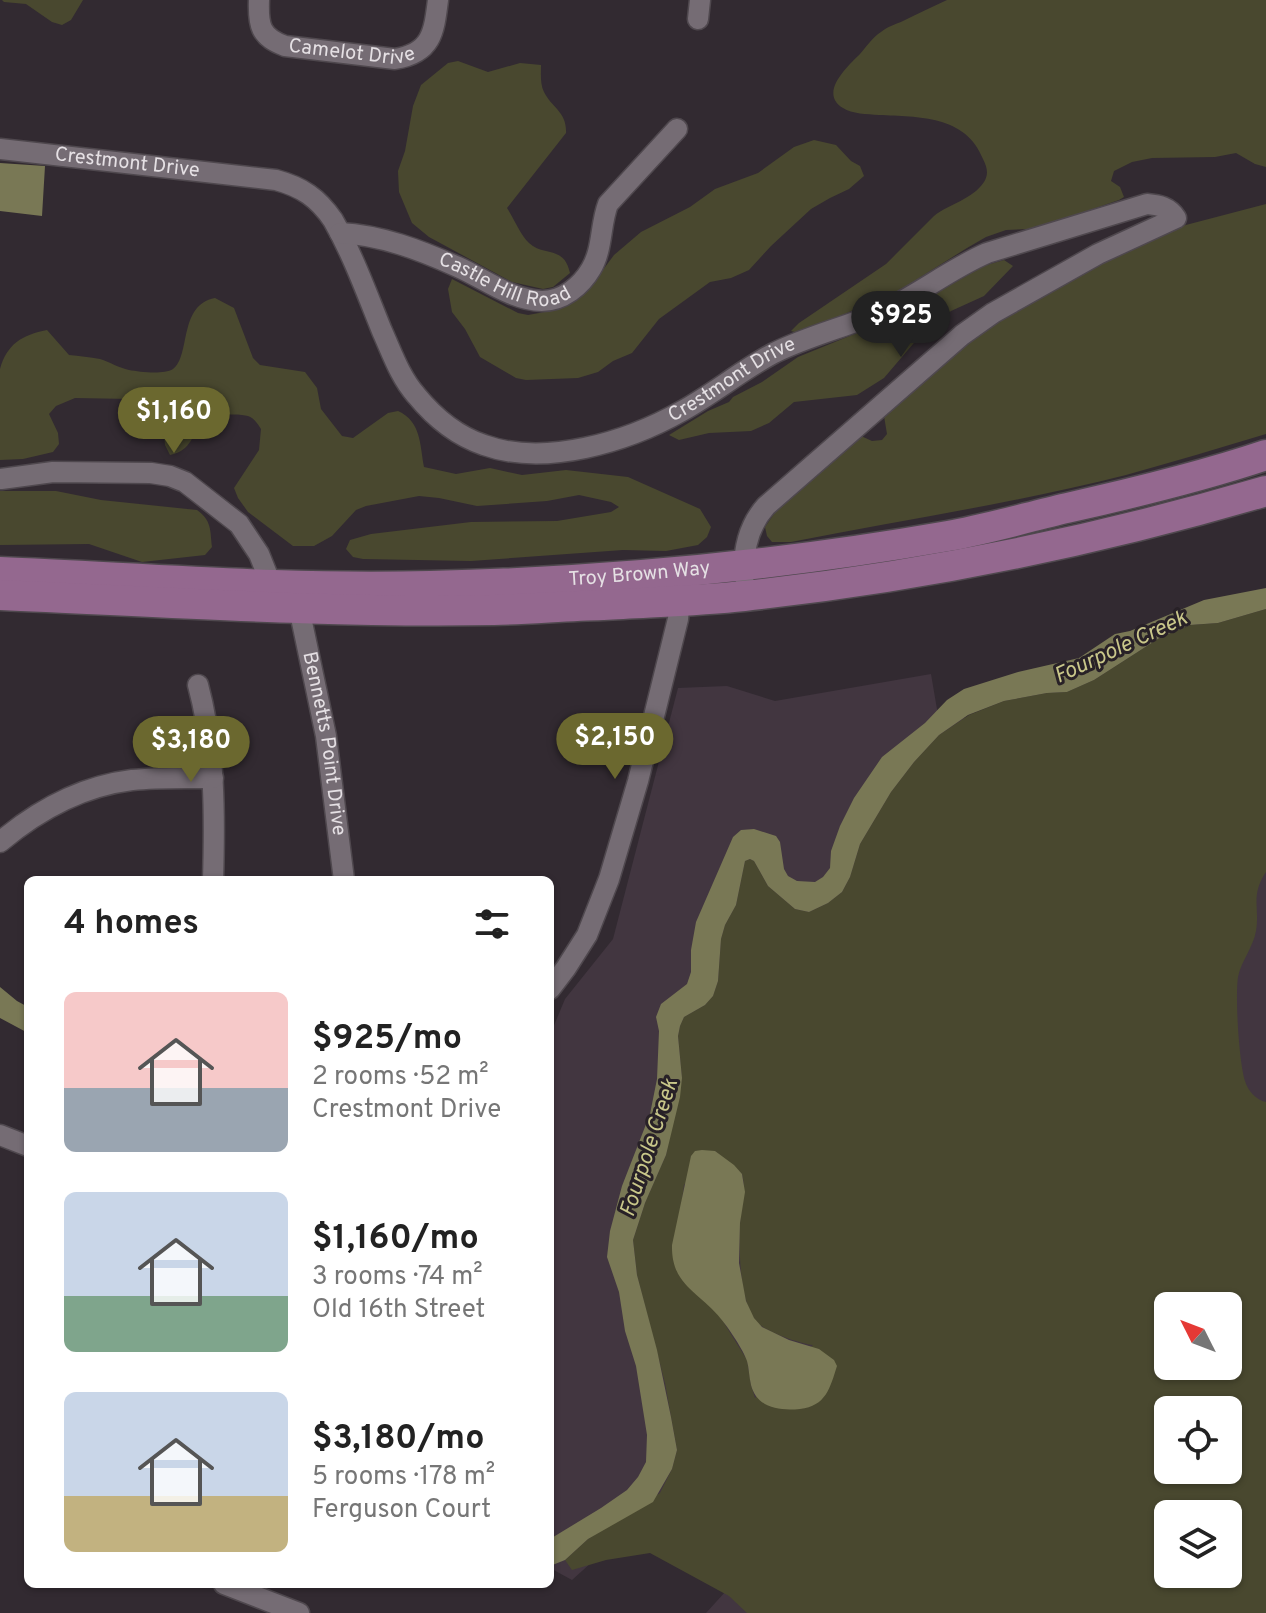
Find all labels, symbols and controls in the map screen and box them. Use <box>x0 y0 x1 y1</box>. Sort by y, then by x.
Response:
street label: Camelot Drive <box>287 34 420 72</box>
street label: Crestmont Drive <box>53 142 201 184</box>
street label: Castle Hill Road <box>434 247 576 314</box>
pin: $925 <box>854 291 948 359</box>
text: $925 <box>869 300 933 333</box>
street label: Crestmont Drive <box>664 332 800 429</box>
pin: $1,160 <box>109 387 239 455</box>
text: $1,160 <box>136 396 212 429</box>
street label: Troy Brown Way <box>568 556 711 593</box>
water label: Fourpole Creek <box>1050 605 1193 691</box>
street label: Bennetts Point Drive <box>296 649 351 837</box>
pin: $2,150 <box>550 713 680 781</box>
pin: $3,180 <box>126 716 256 784</box>
text: $2,150 <box>574 722 656 755</box>
text: $3,180 <box>151 725 231 758</box>
icon: filters <box>470 902 514 946</box>
text: 4 homes <box>64 903 199 946</box>
text: $925/mo <box>312 1018 462 1061</box>
icon: home <box>128 1024 224 1120</box>
text: 2 rooms · 52 m² <box>312 1061 489 1094</box>
water label: Fourpole Creek <box>615 1075 685 1220</box>
text: Crestmont Drive <box>312 1094 501 1127</box>
text: $1,160/mo <box>312 1218 479 1261</box>
icon: home <box>128 1224 224 1320</box>
text: 3 rooms · 74 m² <box>312 1261 483 1294</box>
north arrow <box>1154 1292 1242 1380</box>
map controls <box>1154 1292 1242 1588</box>
text: Old 16th Street <box>312 1294 485 1327</box>
button: locate <box>1154 1396 1242 1484</box>
text: $3,180/mo <box>312 1418 484 1461</box>
icon: home <box>128 1424 224 1520</box>
text: 5 rooms · 178 m² <box>312 1461 495 1494</box>
text: Ferguson Court <box>312 1494 491 1527</box>
button: layers <box>1154 1500 1242 1588</box>

